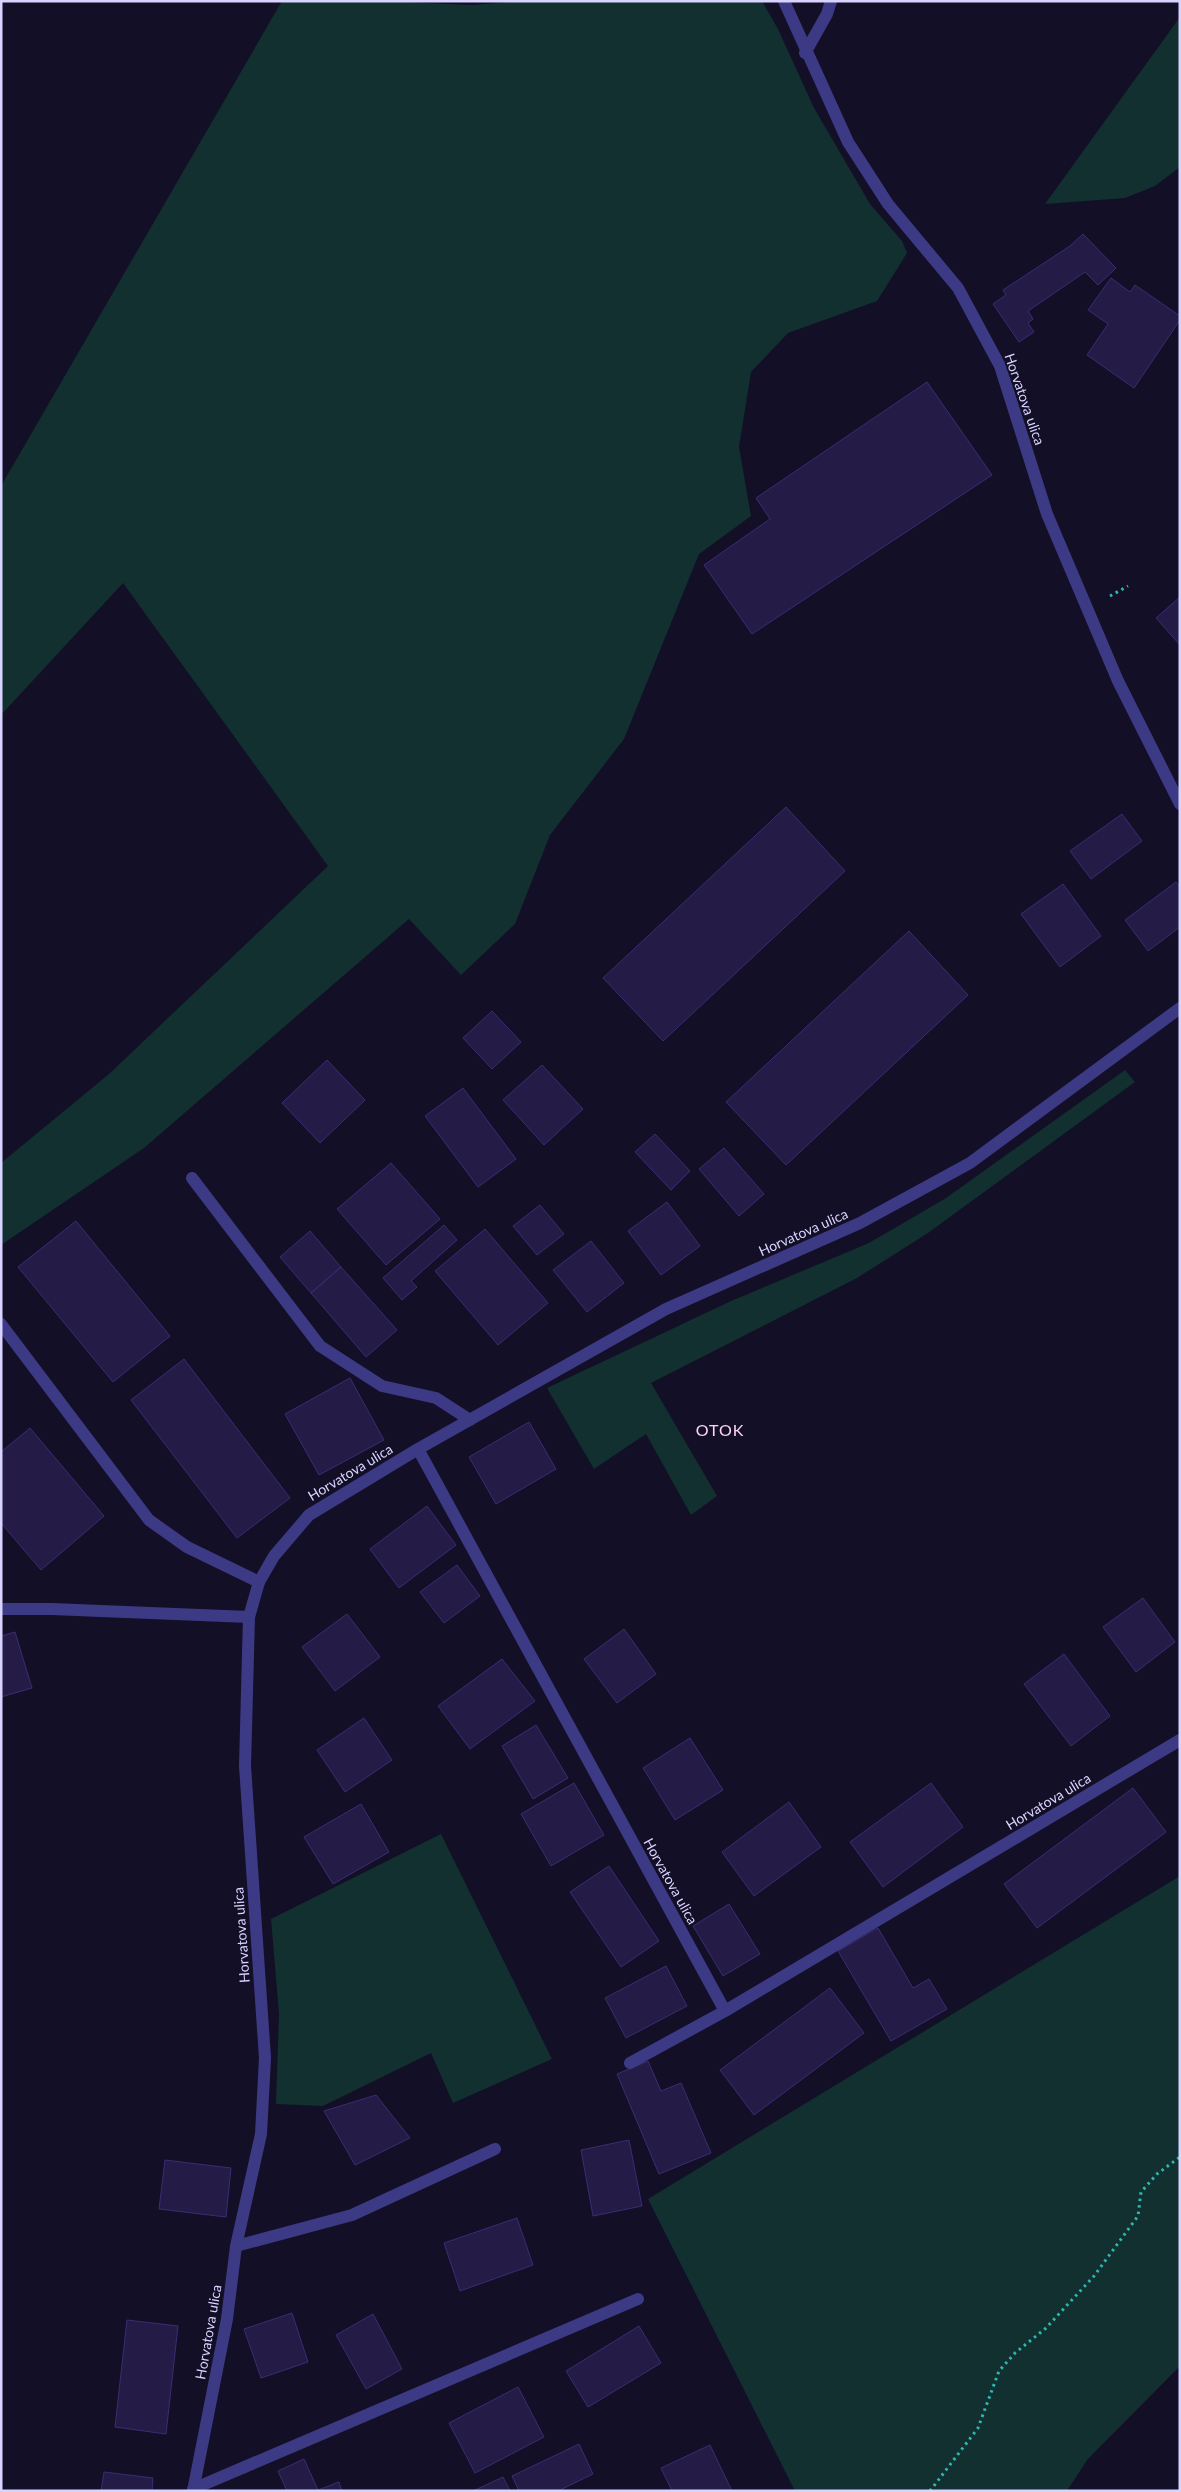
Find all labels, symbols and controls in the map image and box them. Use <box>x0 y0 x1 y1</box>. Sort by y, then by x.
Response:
street label: Horvatova ulica <box>1001 351 1049 447</box>
street label: Horvatova ulica <box>756 1205 850 1259</box>
district label: OTOK <box>696 1420 744 1439</box>
street label: Horvatova ulica <box>305 1440 396 1504</box>
street label: Horvatova ulica <box>1003 1769 1094 1833</box>
street label: Horvatova ulica <box>640 1835 702 1927</box>
street label: Horvatova ulica <box>229 1887 253 1983</box>
street label: Horvatova ulica <box>191 2283 225 2381</box>

